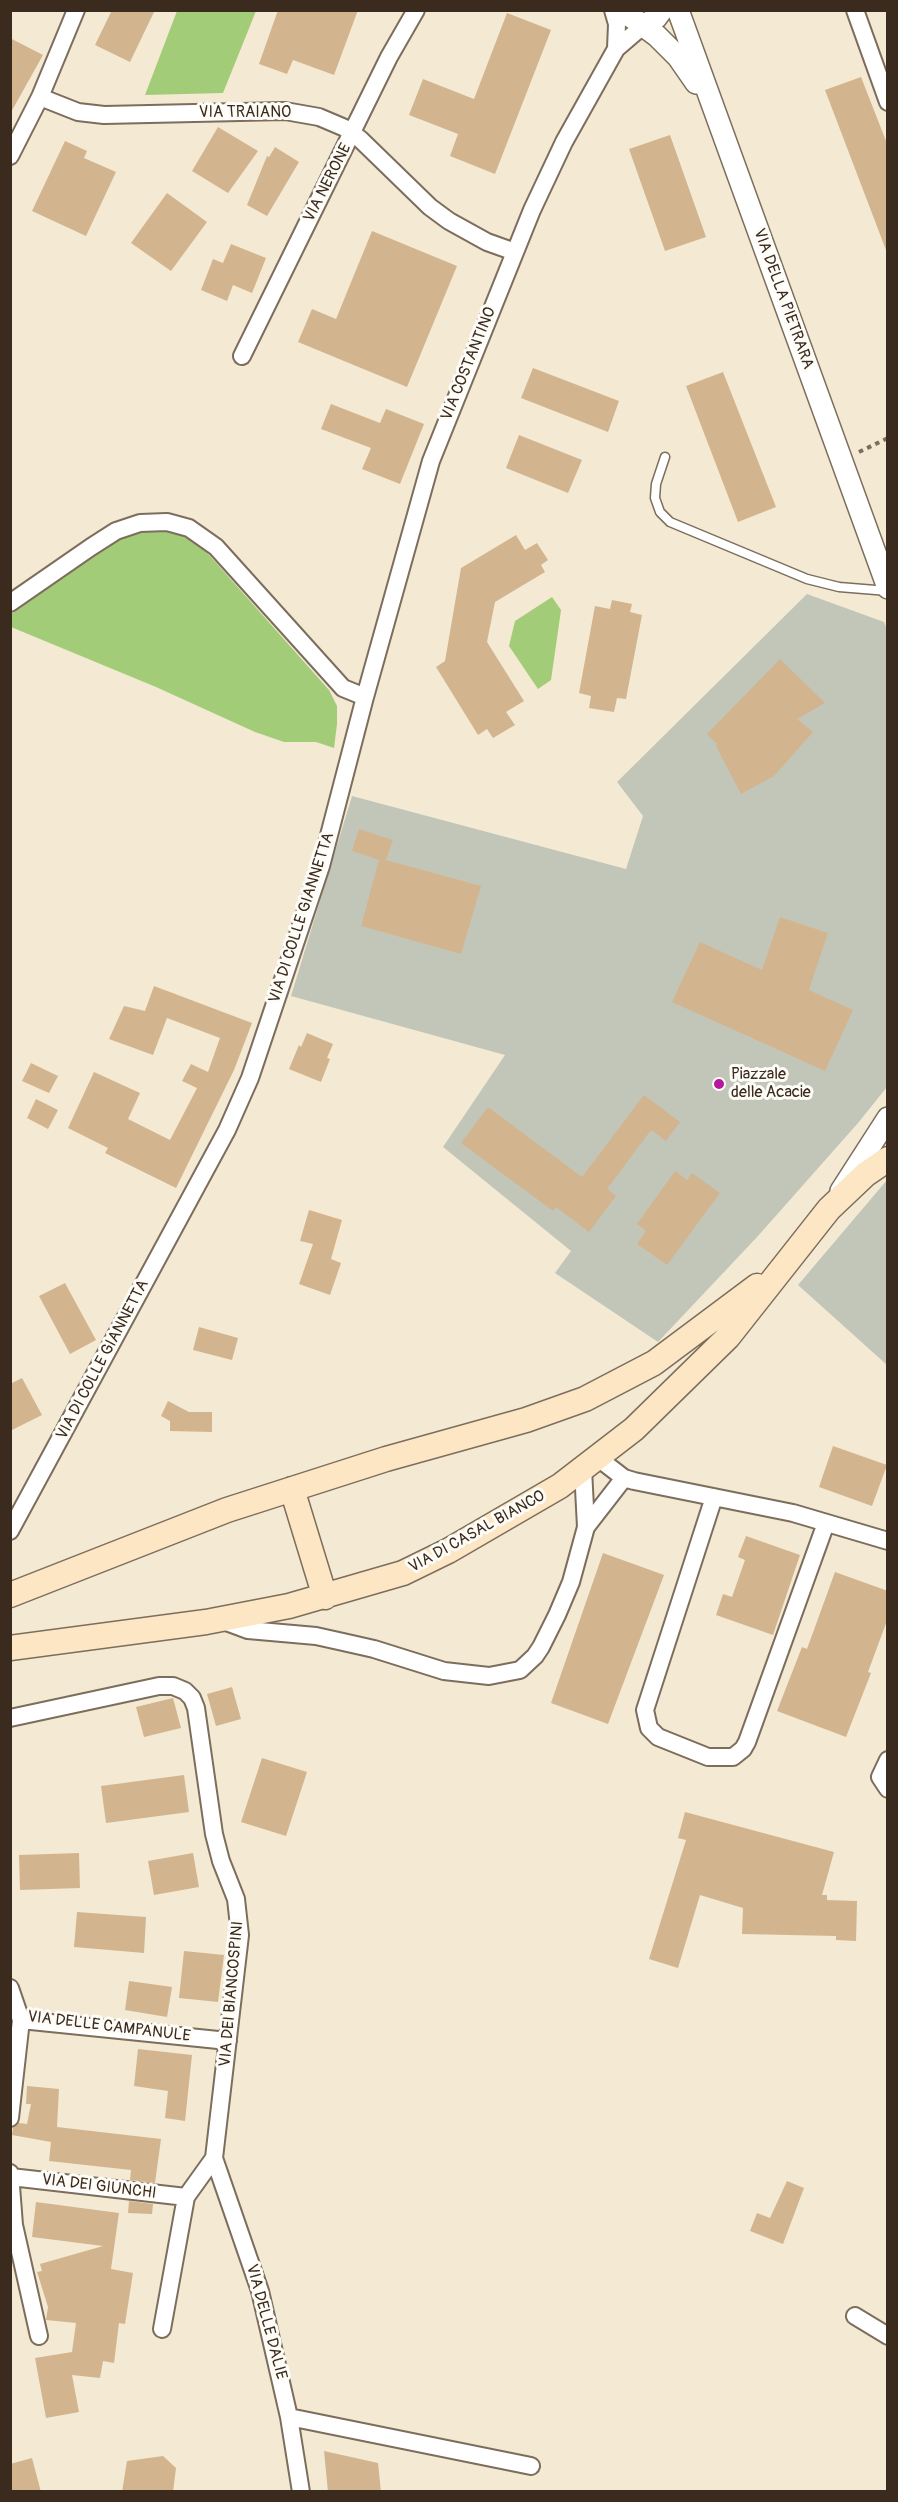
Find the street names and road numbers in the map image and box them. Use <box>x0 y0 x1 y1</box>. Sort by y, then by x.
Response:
street label: VIA TRAIANO <box>199 103 291 123</box>
street label: VIA NERONE <box>300 140 356 226</box>
street label: VIA DELLA PIETRARA <box>749 226 817 372</box>
street label: VIA COSTANTINO <box>438 304 500 424</box>
street label: VIA DI COLLE GIANNETTA <box>265 830 339 1006</box>
street label: VIA DI COLLE GIANNETTA <box>53 1277 153 1443</box>
street label: VIA DI CASAL BIANCO <box>406 1487 548 1577</box>
street label: VIA DEI BIANCOSPINI <box>216 1920 248 2068</box>
street label: VIA DELLE CAMPANULE <box>26 2007 192 2047</box>
street label: VIA DEI GIUNCHI <box>41 2170 157 2204</box>
street label: VIA DELLE DALIE <box>241 2262 291 2382</box>

